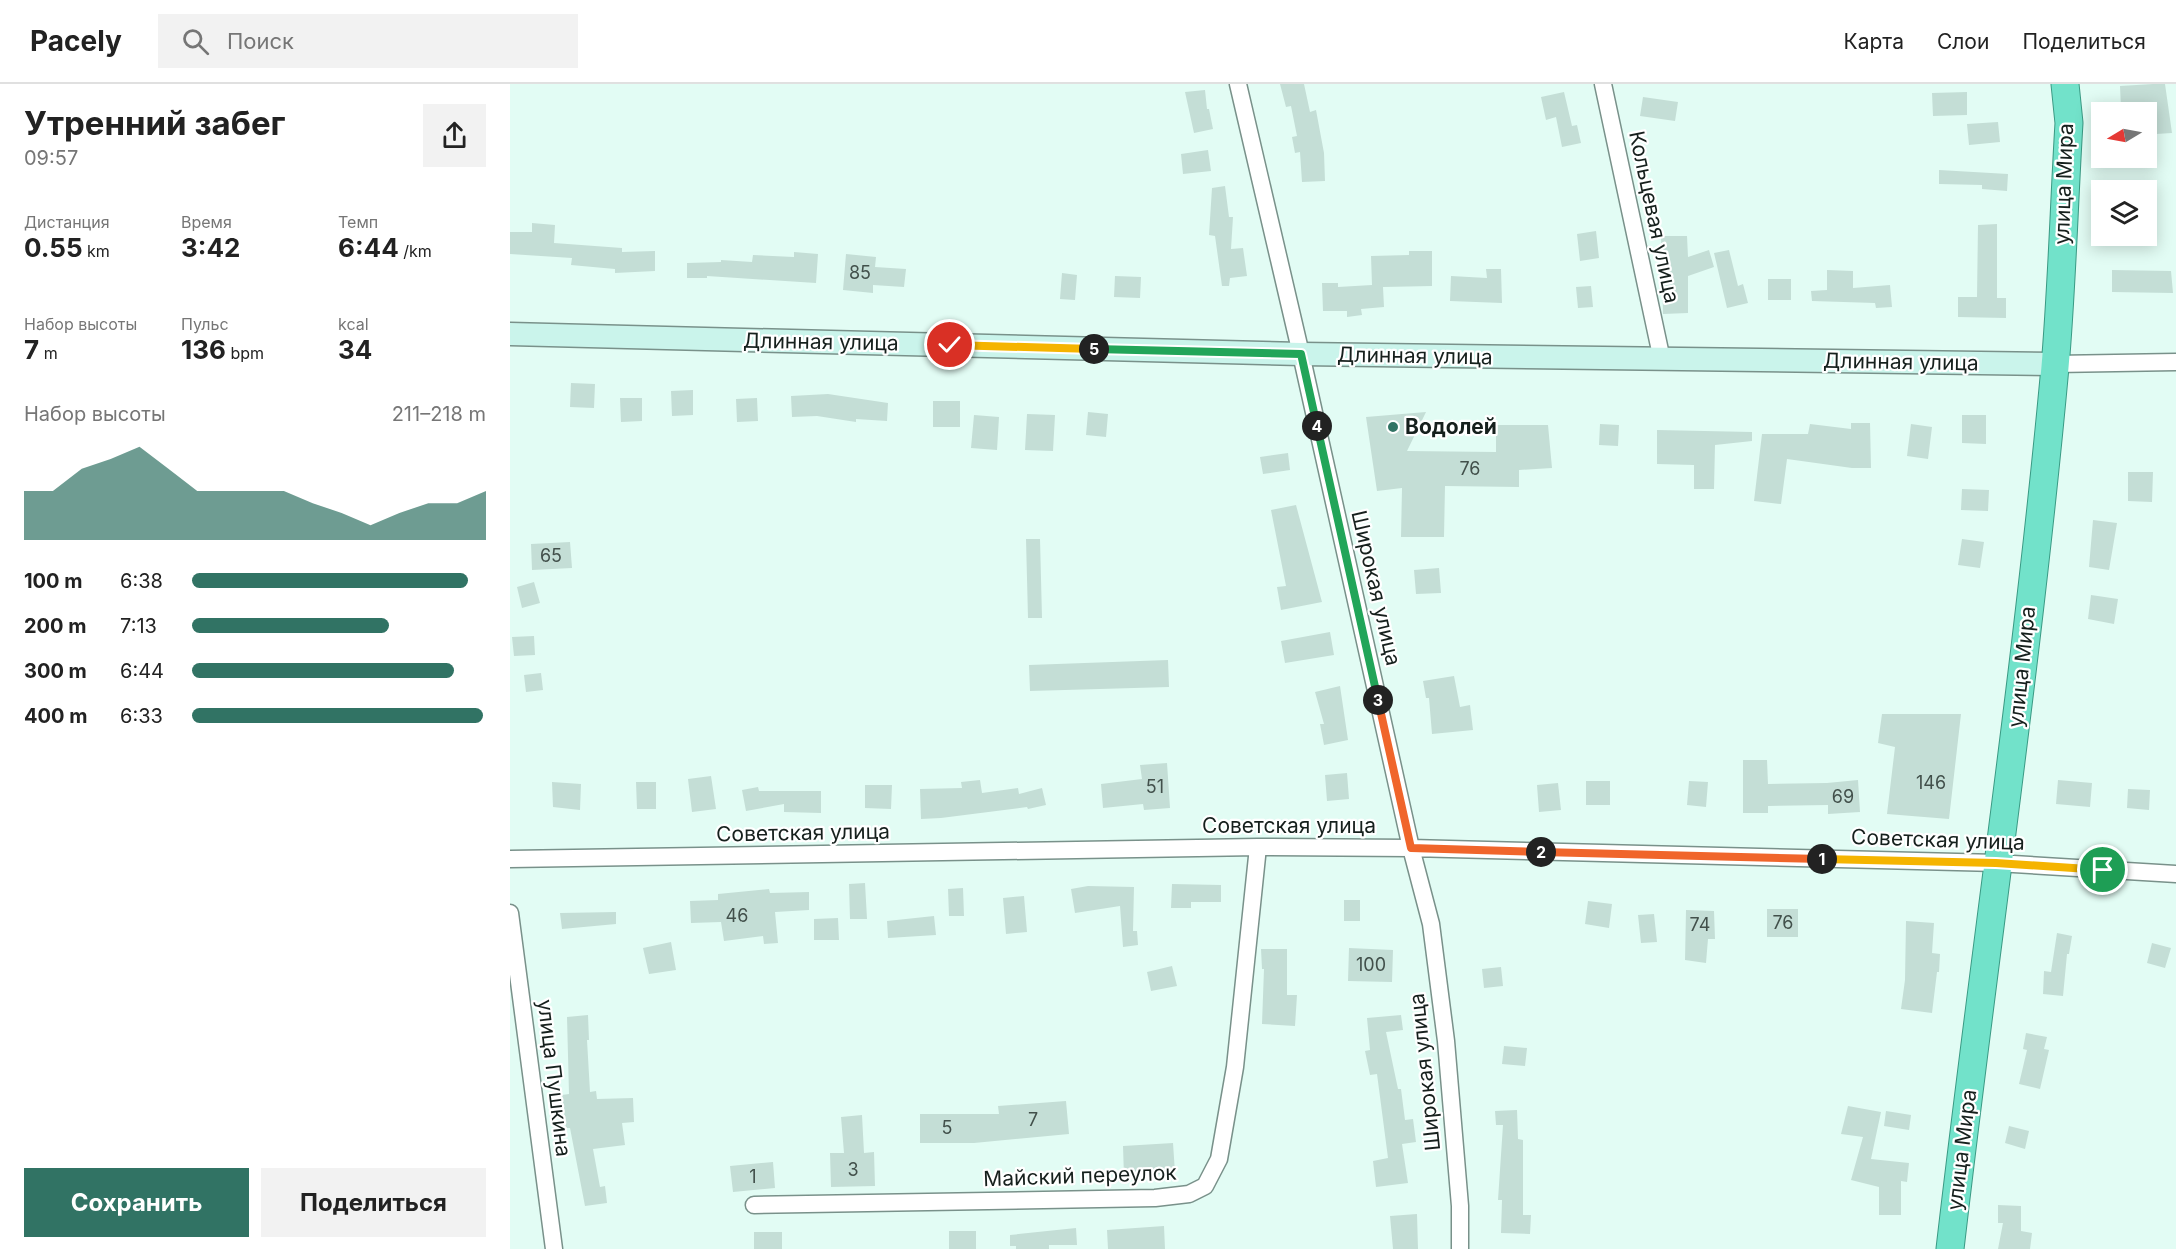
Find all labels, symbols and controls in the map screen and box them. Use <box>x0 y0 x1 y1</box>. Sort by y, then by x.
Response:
search box <box>158 14 578 68</box>
text: Pacely <box>30 24 122 58</box>
icon: search <box>179 25 212 58</box>
text: Поиск <box>227 28 294 54</box>
text: Карта <box>1844 29 1904 54</box>
text: Слои <box>1937 29 1989 54</box>
text: Поделиться <box>2022 29 2146 54</box>
north arrow <box>2091 102 2157 168</box>
map controls <box>2091 102 2157 246</box>
text: Утренний забег <box>24 103 285 143</box>
button: share <box>423 104 486 167</box>
street label: улица Мира <box>2049 123 2078 245</box>
street label: Кольцевая улица <box>1624 129 1685 305</box>
text: 09:57 <box>24 146 78 170</box>
button: layers <box>2091 180 2157 246</box>
text: Дистанция <box>24 212 110 232</box>
text: Время <box>181 212 232 232</box>
text: Темп <box>338 212 378 232</box>
text: 0.55 <box>24 232 83 263</box>
text: 3:42 <box>181 232 240 263</box>
text: 6:44 <box>338 232 399 263</box>
text: km <box>83 241 110 261</box>
text: /km <box>399 241 432 261</box>
house number: 85 <box>849 262 871 283</box>
text: Набор высоты <box>24 314 137 334</box>
text: Пульс <box>181 314 229 334</box>
text: kcal <box>338 314 369 334</box>
pin <box>924 319 975 370</box>
street label: Длинная улица <box>743 328 899 355</box>
icon: check <box>933 328 966 361</box>
text: 7 <box>24 334 39 365</box>
text: 136 <box>181 334 226 365</box>
text: 34 <box>338 334 372 365</box>
pin: 5 <box>1079 334 1109 364</box>
text: 5 <box>1089 339 1099 359</box>
street label: Длинная улица <box>1337 342 1493 369</box>
text: m <box>39 343 58 363</box>
text: bpm <box>226 343 264 363</box>
street label: Длинная улица <box>1823 348 1979 375</box>
text: Набор высоты <box>24 402 166 426</box>
text: 211–218 m <box>392 402 486 426</box>
pin: 4 <box>1302 411 1332 441</box>
place label: Водолей <box>1405 414 1497 439</box>
text: 4 <box>1312 416 1322 436</box>
marker: Водолей <box>1386 420 1400 434</box>
house number: 76 <box>1459 458 1481 479</box>
street label: Широкая улица <box>1346 508 1406 668</box>
house number: 65 <box>540 545 562 566</box>
text: 100 m <box>24 569 83 593</box>
text: 6:38 <box>120 569 163 593</box>
street label: улица Мира <box>2003 605 2040 729</box>
text: 200 m <box>24 614 87 638</box>
text: 7:13 <box>120 614 157 638</box>
text: 300 m <box>24 659 87 683</box>
text: 6:44 <box>120 659 164 683</box>
pin: 3 <box>1363 685 1393 715</box>
text: 3 <box>1373 690 1383 710</box>
text: 400 m <box>24 704 88 728</box>
text: 6:33 <box>120 704 163 728</box>
house number: 146 <box>1916 772 1946 793</box>
house number: 51 <box>1146 776 1164 797</box>
house number: 69 <box>1832 786 1854 807</box>
street label: Советская улица <box>1202 813 1376 838</box>
street label: Советская улица <box>716 818 890 847</box>
street label: Советская улица <box>1851 824 2025 855</box>
pin: 2 <box>1526 837 1556 867</box>
text: 2 <box>1536 842 1546 862</box>
pin: 1 <box>1807 844 1837 874</box>
pin <box>2077 844 2128 895</box>
text: 1 <box>1819 849 1825 869</box>
icon: arrive <box>2086 853 2119 886</box>
house number: 46 <box>726 905 748 926</box>
house number: 76 <box>1772 912 1794 933</box>
house number: 74 <box>1690 914 1710 935</box>
house number: 100 <box>1356 954 1386 975</box>
street label: Широкая улица <box>1404 992 1445 1152</box>
street label: улица Пушкина <box>532 998 577 1158</box>
street label: улица Мира <box>1942 1088 1981 1212</box>
house number: 7 <box>1028 1109 1038 1130</box>
house number: 5 <box>942 1117 952 1138</box>
house number: 3 <box>847 1159 859 1180</box>
street label: Майский переулок <box>983 1160 1178 1191</box>
house number: 1 <box>749 1166 757 1187</box>
button: Сохранить <box>24 1168 249 1237</box>
button: Поделиться <box>261 1168 486 1237</box>

